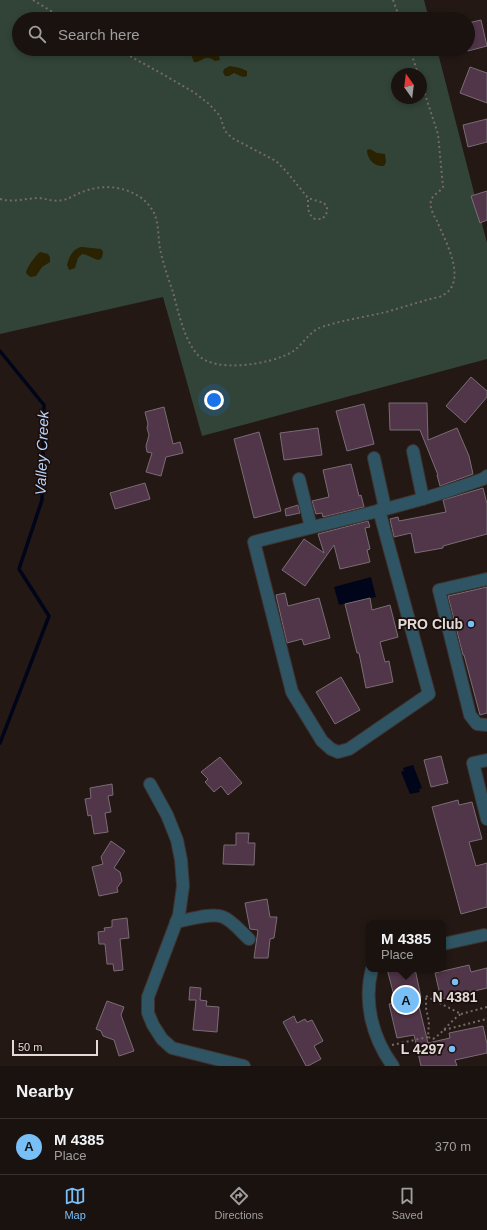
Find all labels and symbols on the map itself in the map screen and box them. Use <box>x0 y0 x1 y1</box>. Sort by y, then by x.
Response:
north arrow <box>391 68 427 104</box>
your location <box>204 390 224 410</box>
water label: Valley Creek <box>32 409 52 495</box>
place label: PRO Club <box>398 616 463 632</box>
marker: PRO Club <box>466 619 476 629</box>
marker: N 4381 <box>450 977 460 987</box>
pin: A <box>393 985 419 1015</box>
place label: N 4381 <box>432 989 478 1005</box>
scale bar <box>12 1038 98 1057</box>
place label: L 4297 <box>401 1041 444 1057</box>
marker: L 4297 <box>447 1044 457 1054</box>

